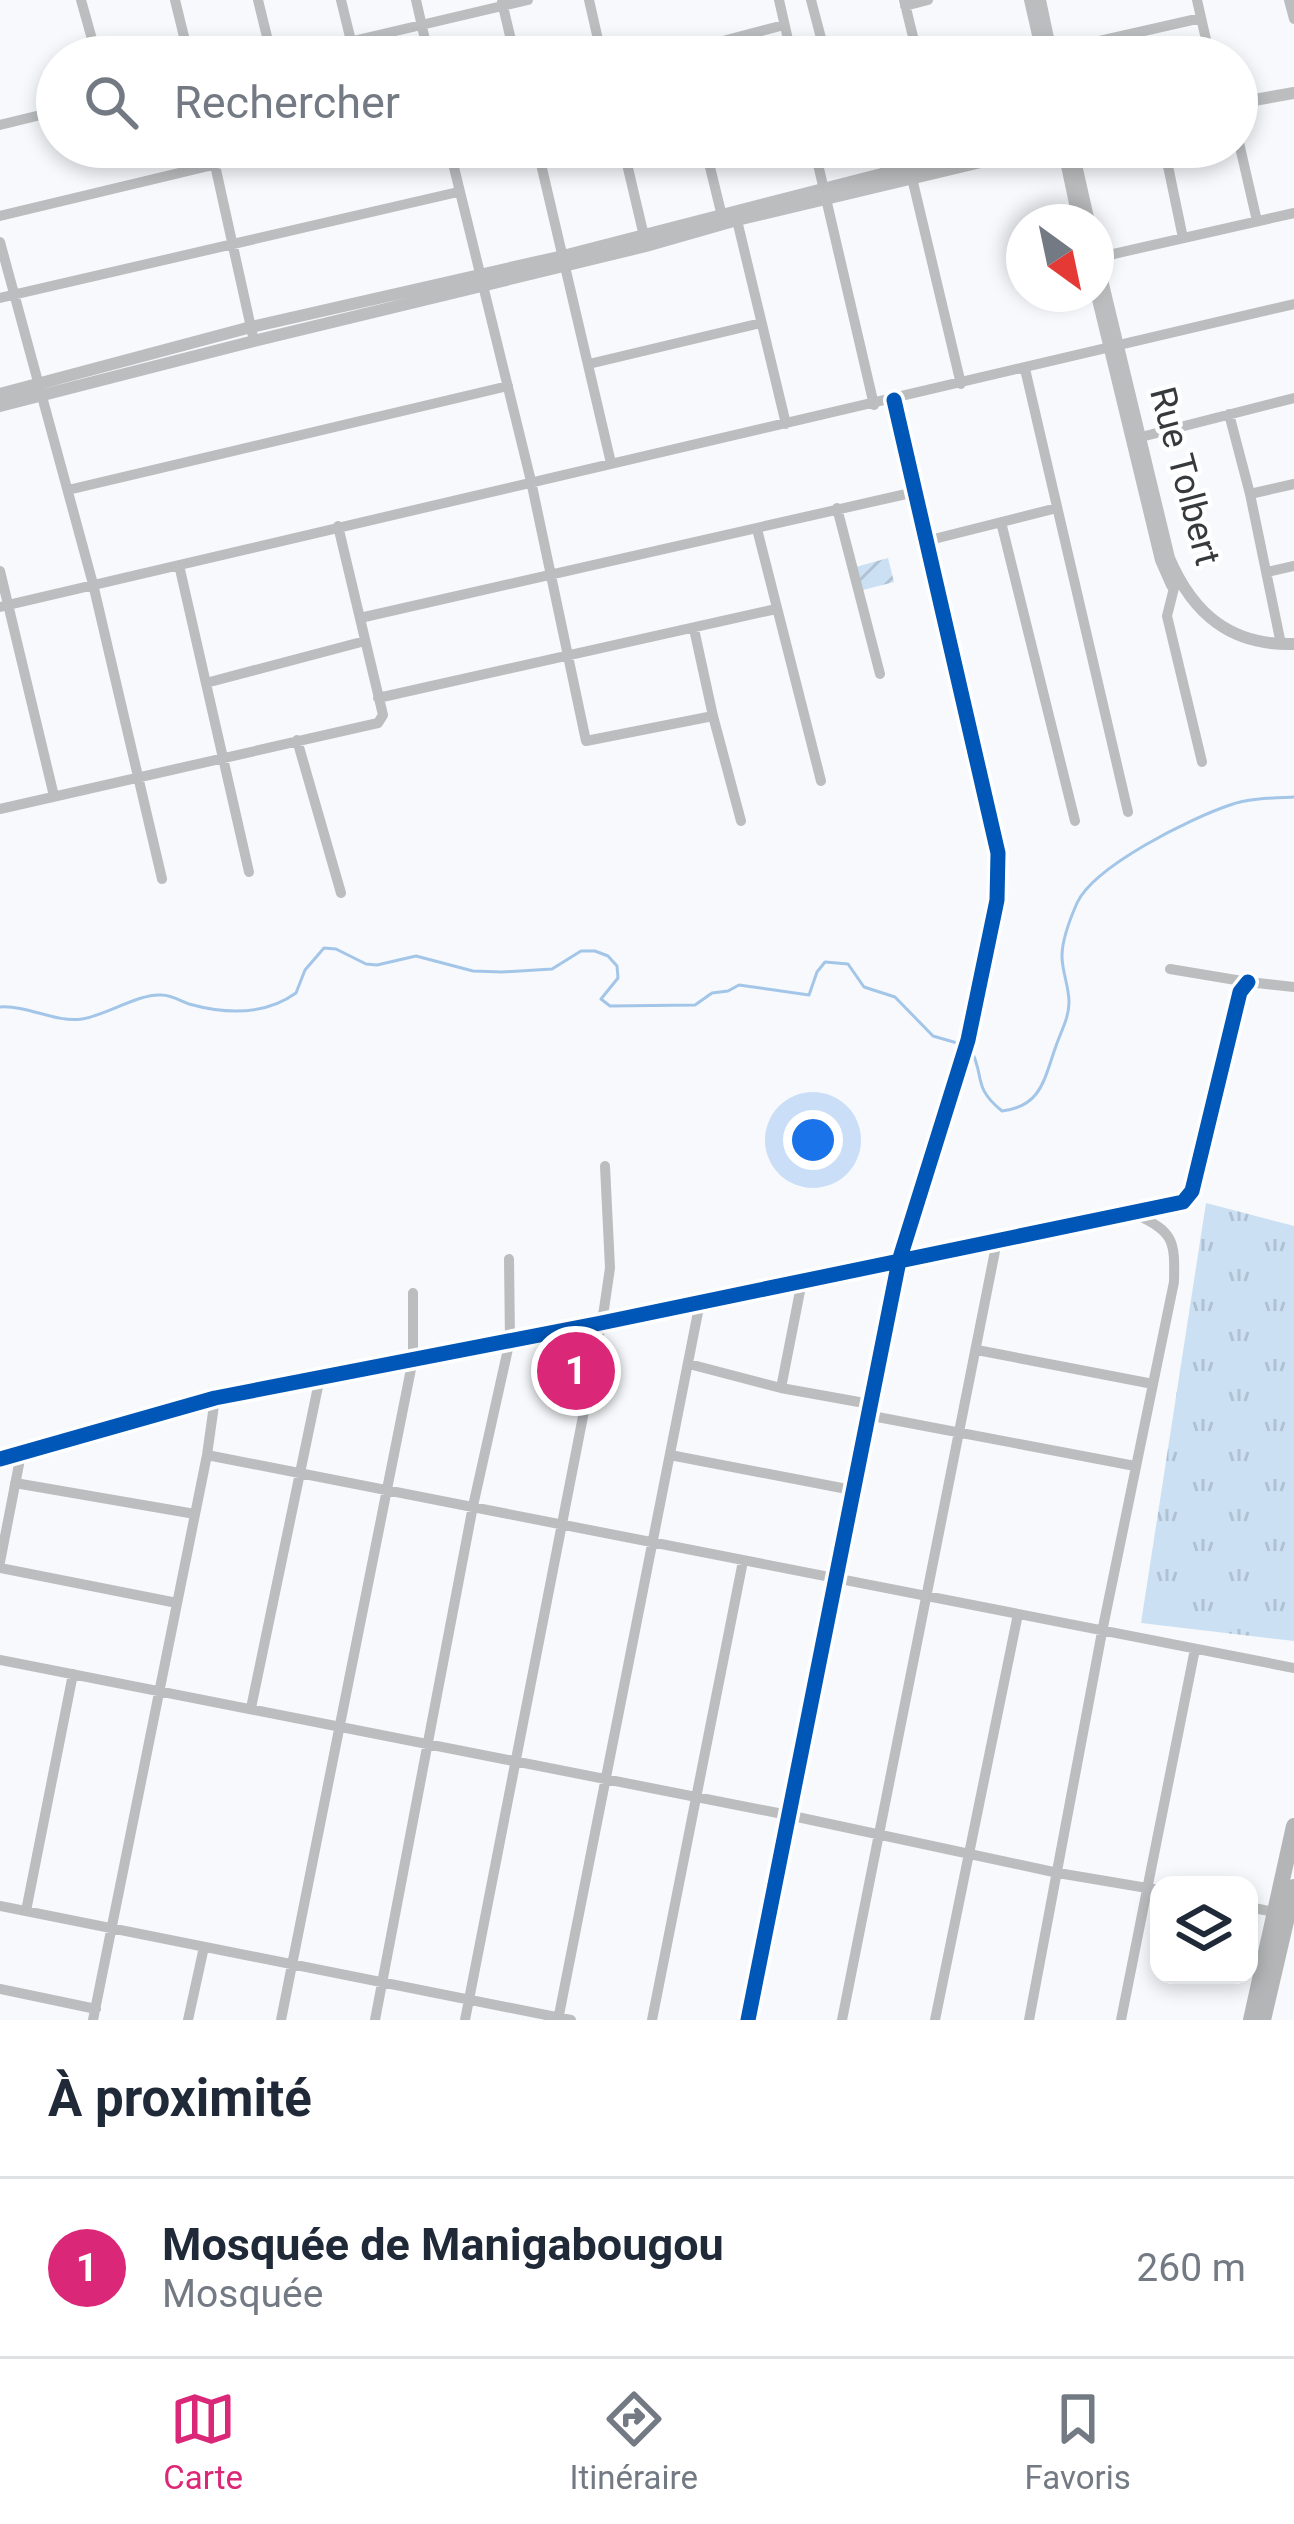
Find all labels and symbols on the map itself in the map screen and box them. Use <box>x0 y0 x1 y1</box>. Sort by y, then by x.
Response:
north arrow <box>1006 204 1114 312</box>
street label: Rue Tolbert <box>1141 382 1229 570</box>
your location <box>783 1110 843 1170</box>
pin: 1 <box>537 1326 615 1416</box>

